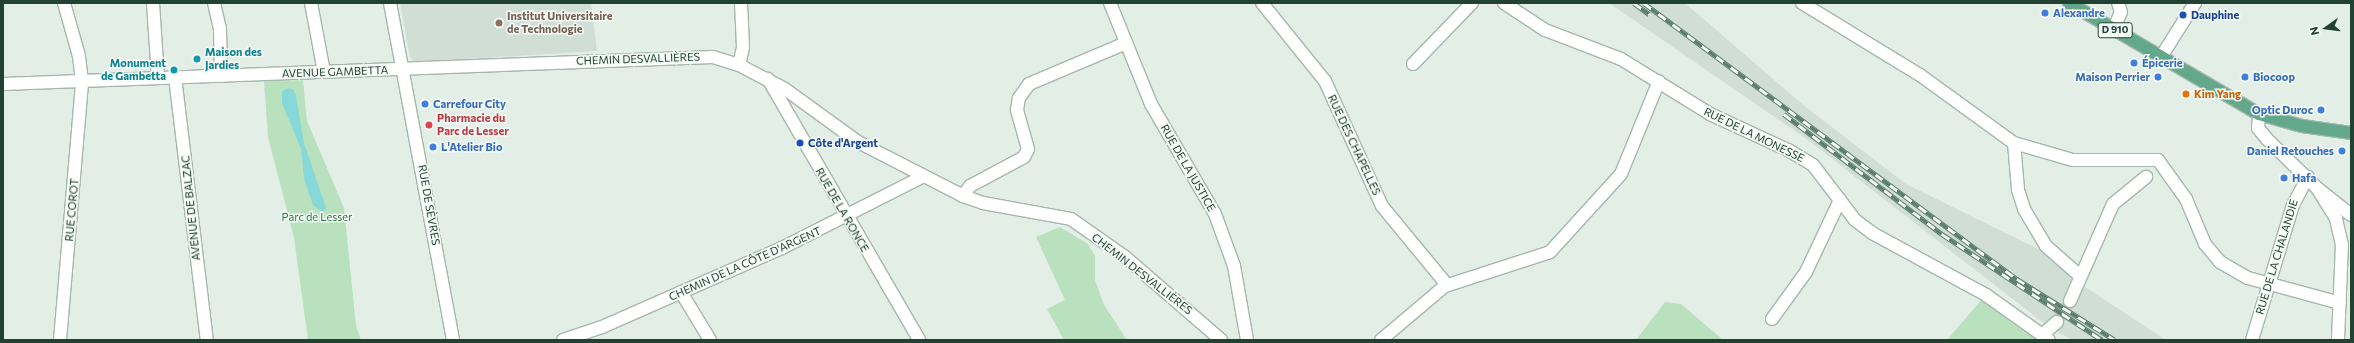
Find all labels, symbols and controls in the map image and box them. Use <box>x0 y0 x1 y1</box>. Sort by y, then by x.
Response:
place label: Alexandre <box>2053 6 2105 20</box>
marker: Alexandre <box>2040 8 2050 18</box>
place label: Dauphine <box>2191 8 2239 22</box>
north arrow <box>2306 8 2346 48</box>
place label: Institut Universitaire de Technologie <box>507 10 612 36</box>
marker: Dauphine <box>2178 10 2188 20</box>
marker: Institut Universitaire de Technologie <box>494 18 504 28</box>
road number: D 910 <box>2097 22 2133 38</box>
text: N <box>2307 25 2321 37</box>
place label: Maison des Jardies <box>205 46 262 72</box>
street label: CHEMIN DESVALLIÈRES <box>576 50 700 68</box>
marker: Maison des Jardies <box>192 54 202 64</box>
place label: Épicerie <box>2142 56 2183 70</box>
place label: Monument de Gambetta <box>101 57 166 83</box>
marker: Épicerie <box>2129 58 2139 68</box>
street label: AVENUE GAMBETTA <box>282 64 388 80</box>
marker: Monument de Gambetta <box>169 65 179 75</box>
place label: Maison Perrier <box>2075 70 2150 84</box>
place label: Biocoop <box>2253 70 2295 84</box>
marker: Maison Perrier <box>2153 72 2163 82</box>
marker: Biocoop <box>2240 72 2250 82</box>
place label: Kim Yang <box>2194 87 2241 101</box>
marker: Kim Yang <box>2181 89 2191 99</box>
street label: RUE DES CHAPELLES <box>1325 93 1383 197</box>
place label: Carrefour City <box>433 97 506 111</box>
marker: Carrefour City <box>420 99 430 109</box>
place label: Optic Duroc <box>2252 103 2313 117</box>
street label: RUE DE LA MONESSE <box>1702 105 1806 165</box>
marker: Optic Duroc <box>2316 105 2326 115</box>
place label: Pharmacie du Parc de Lesser <box>437 112 509 138</box>
marker: Pharmacie du Parc de Lesser <box>424 120 434 130</box>
street label: RUE DE LA JUSTICE <box>1158 122 1218 214</box>
place label: Côte d'Argent <box>808 136 878 150</box>
marker: Côte d'Argent <box>795 138 805 148</box>
place label: L'Atelier Bio <box>441 140 502 154</box>
marker: L'Atelier Bio <box>428 142 438 152</box>
place label: Daniel Retouches <box>2247 144 2334 158</box>
marker: Daniel Retouches <box>2337 146 2347 156</box>
street label: AVENUE DE BALZAC <box>179 155 203 261</box>
street label: RUE DE SÈVRES <box>415 164 443 246</box>
street label: RUE DE LA RONCE <box>813 166 871 254</box>
place label: Hafa <box>2292 171 2316 185</box>
marker: Hafa <box>2279 173 2289 183</box>
street label: RUE COROT <box>63 178 81 242</box>
street label: RUE DE LA CHALANDIE <box>2253 198 2301 316</box>
park label: Parc de Lesser <box>282 210 352 224</box>
street label: CHEMIN DE LA CÔTE D'ARGENT <box>667 224 823 304</box>
street label: CHEMIN DESVALLIÈRES <box>1089 231 1195 317</box>

